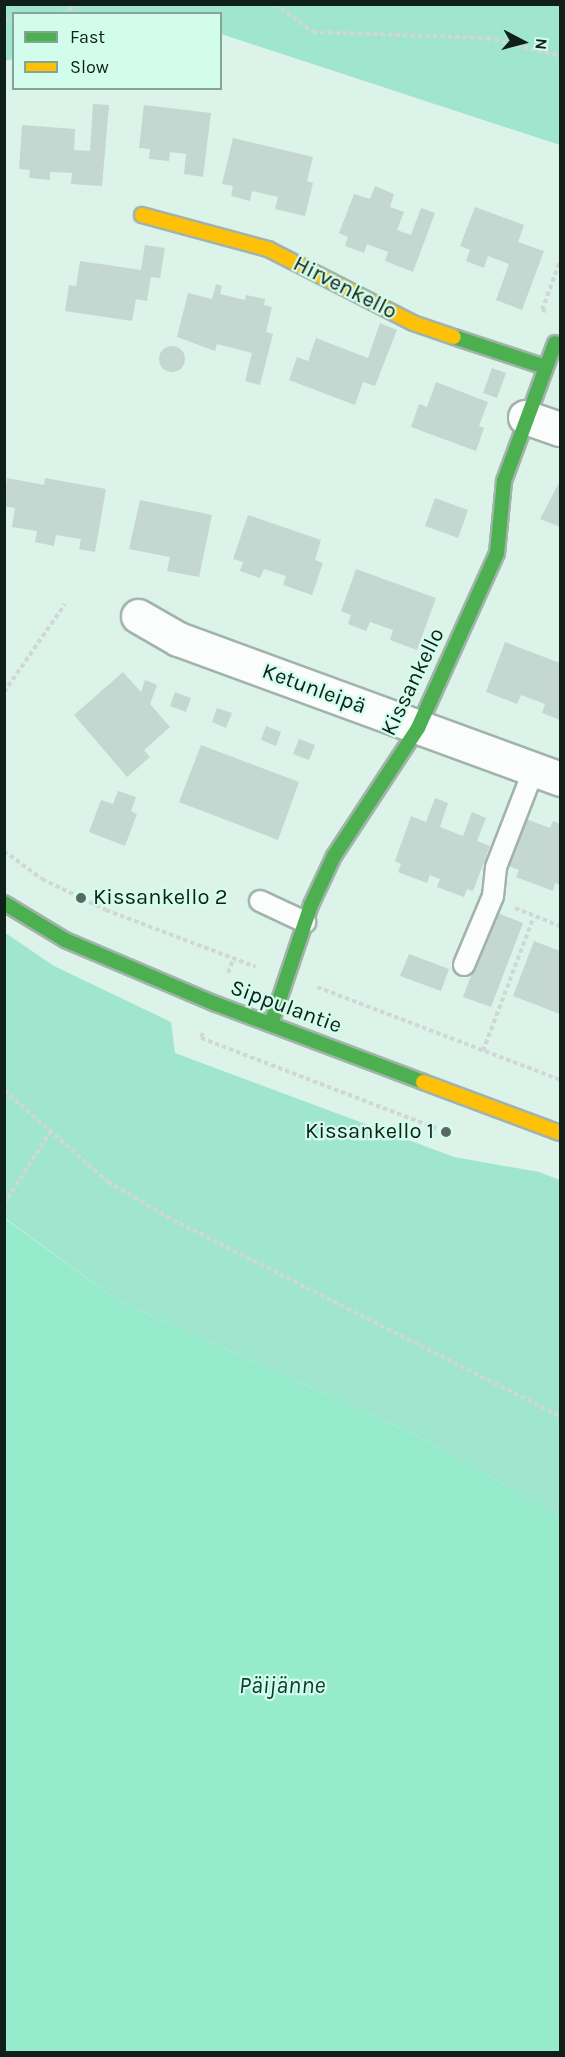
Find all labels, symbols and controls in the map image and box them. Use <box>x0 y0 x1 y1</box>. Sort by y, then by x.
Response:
legend <box>12 12 222 90</box>
north arrow <box>493 12 553 72</box>
text: Fast <box>70 26 105 48</box>
text: N <box>531 37 551 51</box>
text: Slow <box>70 56 109 78</box>
street label: Hirvenkello <box>289 251 401 325</box>
street label: Kissankello <box>376 624 450 740</box>
street label: Ketunleipä <box>259 658 369 720</box>
place label: Kissankello 2 <box>93 885 227 911</box>
marker: Kissankello 2 <box>74 891 88 905</box>
street label: Sippulantie <box>227 975 345 1039</box>
place label: Kissankello 1 <box>305 1119 434 1145</box>
marker: Kissankello 1 <box>439 1125 453 1139</box>
water label: Päijänne <box>239 1672 325 1700</box>

